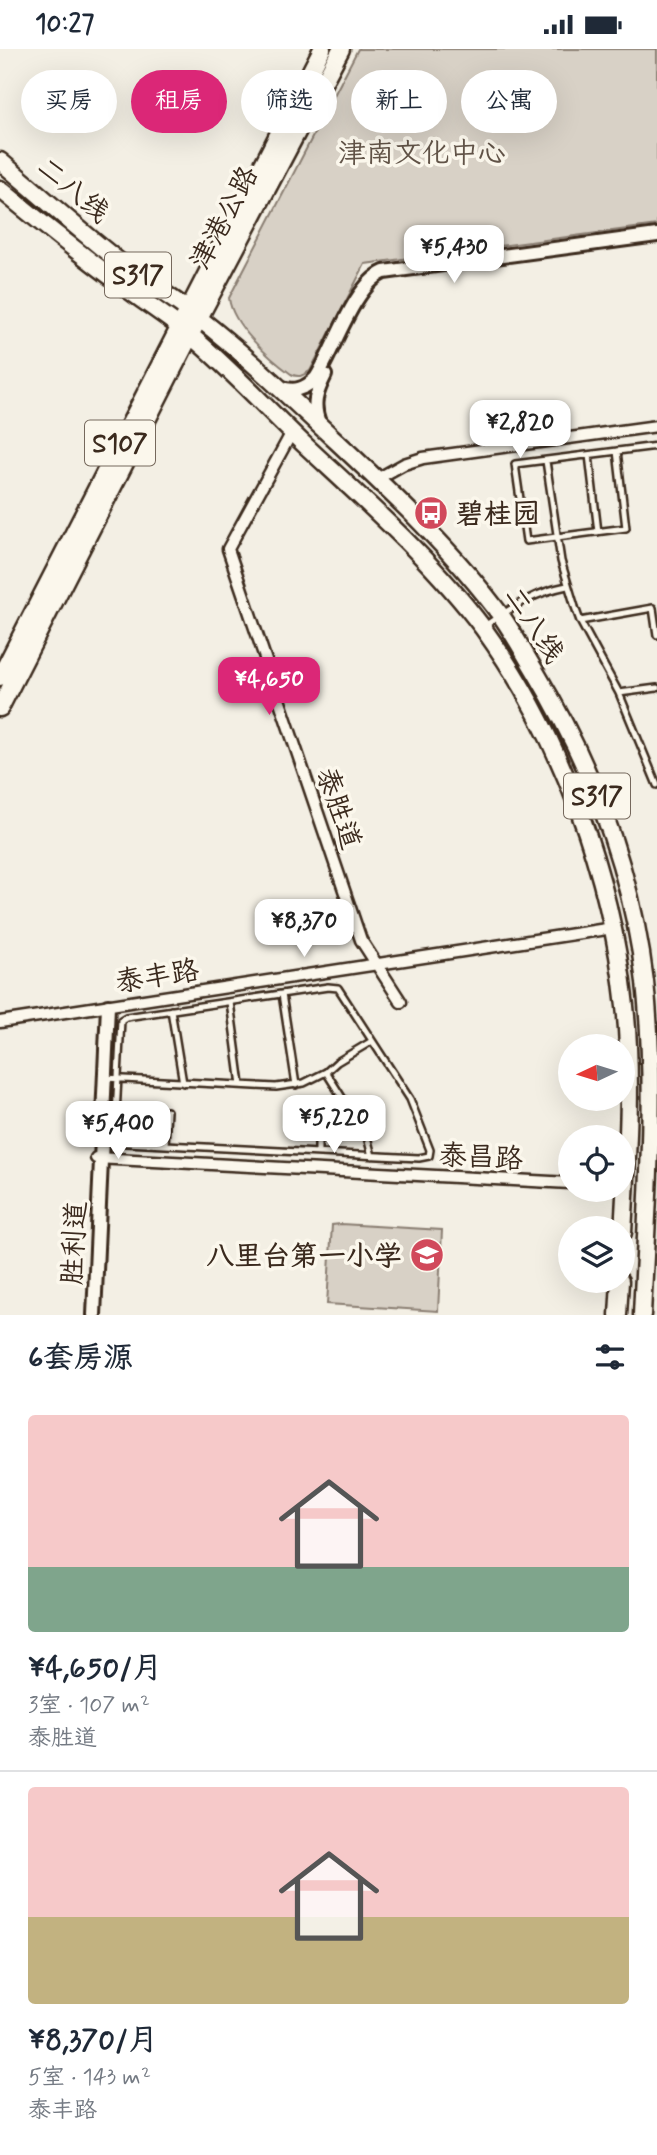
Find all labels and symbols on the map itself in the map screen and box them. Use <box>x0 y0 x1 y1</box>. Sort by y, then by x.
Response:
park label: 津南文化中心 <box>338 136 506 173</box>
street label: 二八线 <box>28 150 116 232</box>
street label: 津港公路 <box>183 160 268 276</box>
pin: ¥5,430 <box>397 225 511 285</box>
road number: S317 <box>105 253 171 297</box>
pin: ¥2,820 <box>463 401 577 460</box>
road number: S107 <box>85 421 155 465</box>
bus stop icon: 碧桂园 <box>412 494 450 532</box>
place label: 碧桂园 <box>456 497 540 534</box>
street label: 二八线 <box>495 580 571 671</box>
pin: ¥4,650 <box>212 657 326 717</box>
street label: 泰胜道 <box>306 763 369 855</box>
road number: S317 <box>564 773 630 818</box>
pin: ¥8,370 <box>247 899 361 959</box>
street label: 泰丰路 <box>113 953 202 1002</box>
north arrow <box>558 1034 635 1111</box>
pin: ¥5,220 <box>277 1095 391 1155</box>
pin: ¥5,400 <box>61 1101 175 1161</box>
street label: 泰昌路 <box>438 1138 524 1179</box>
street label: 胜利道 <box>55 1200 96 1286</box>
school or university icon: 八里台第一小学 <box>408 1236 446 1274</box>
place label: 八里台第一小学 <box>206 1239 402 1276</box>

